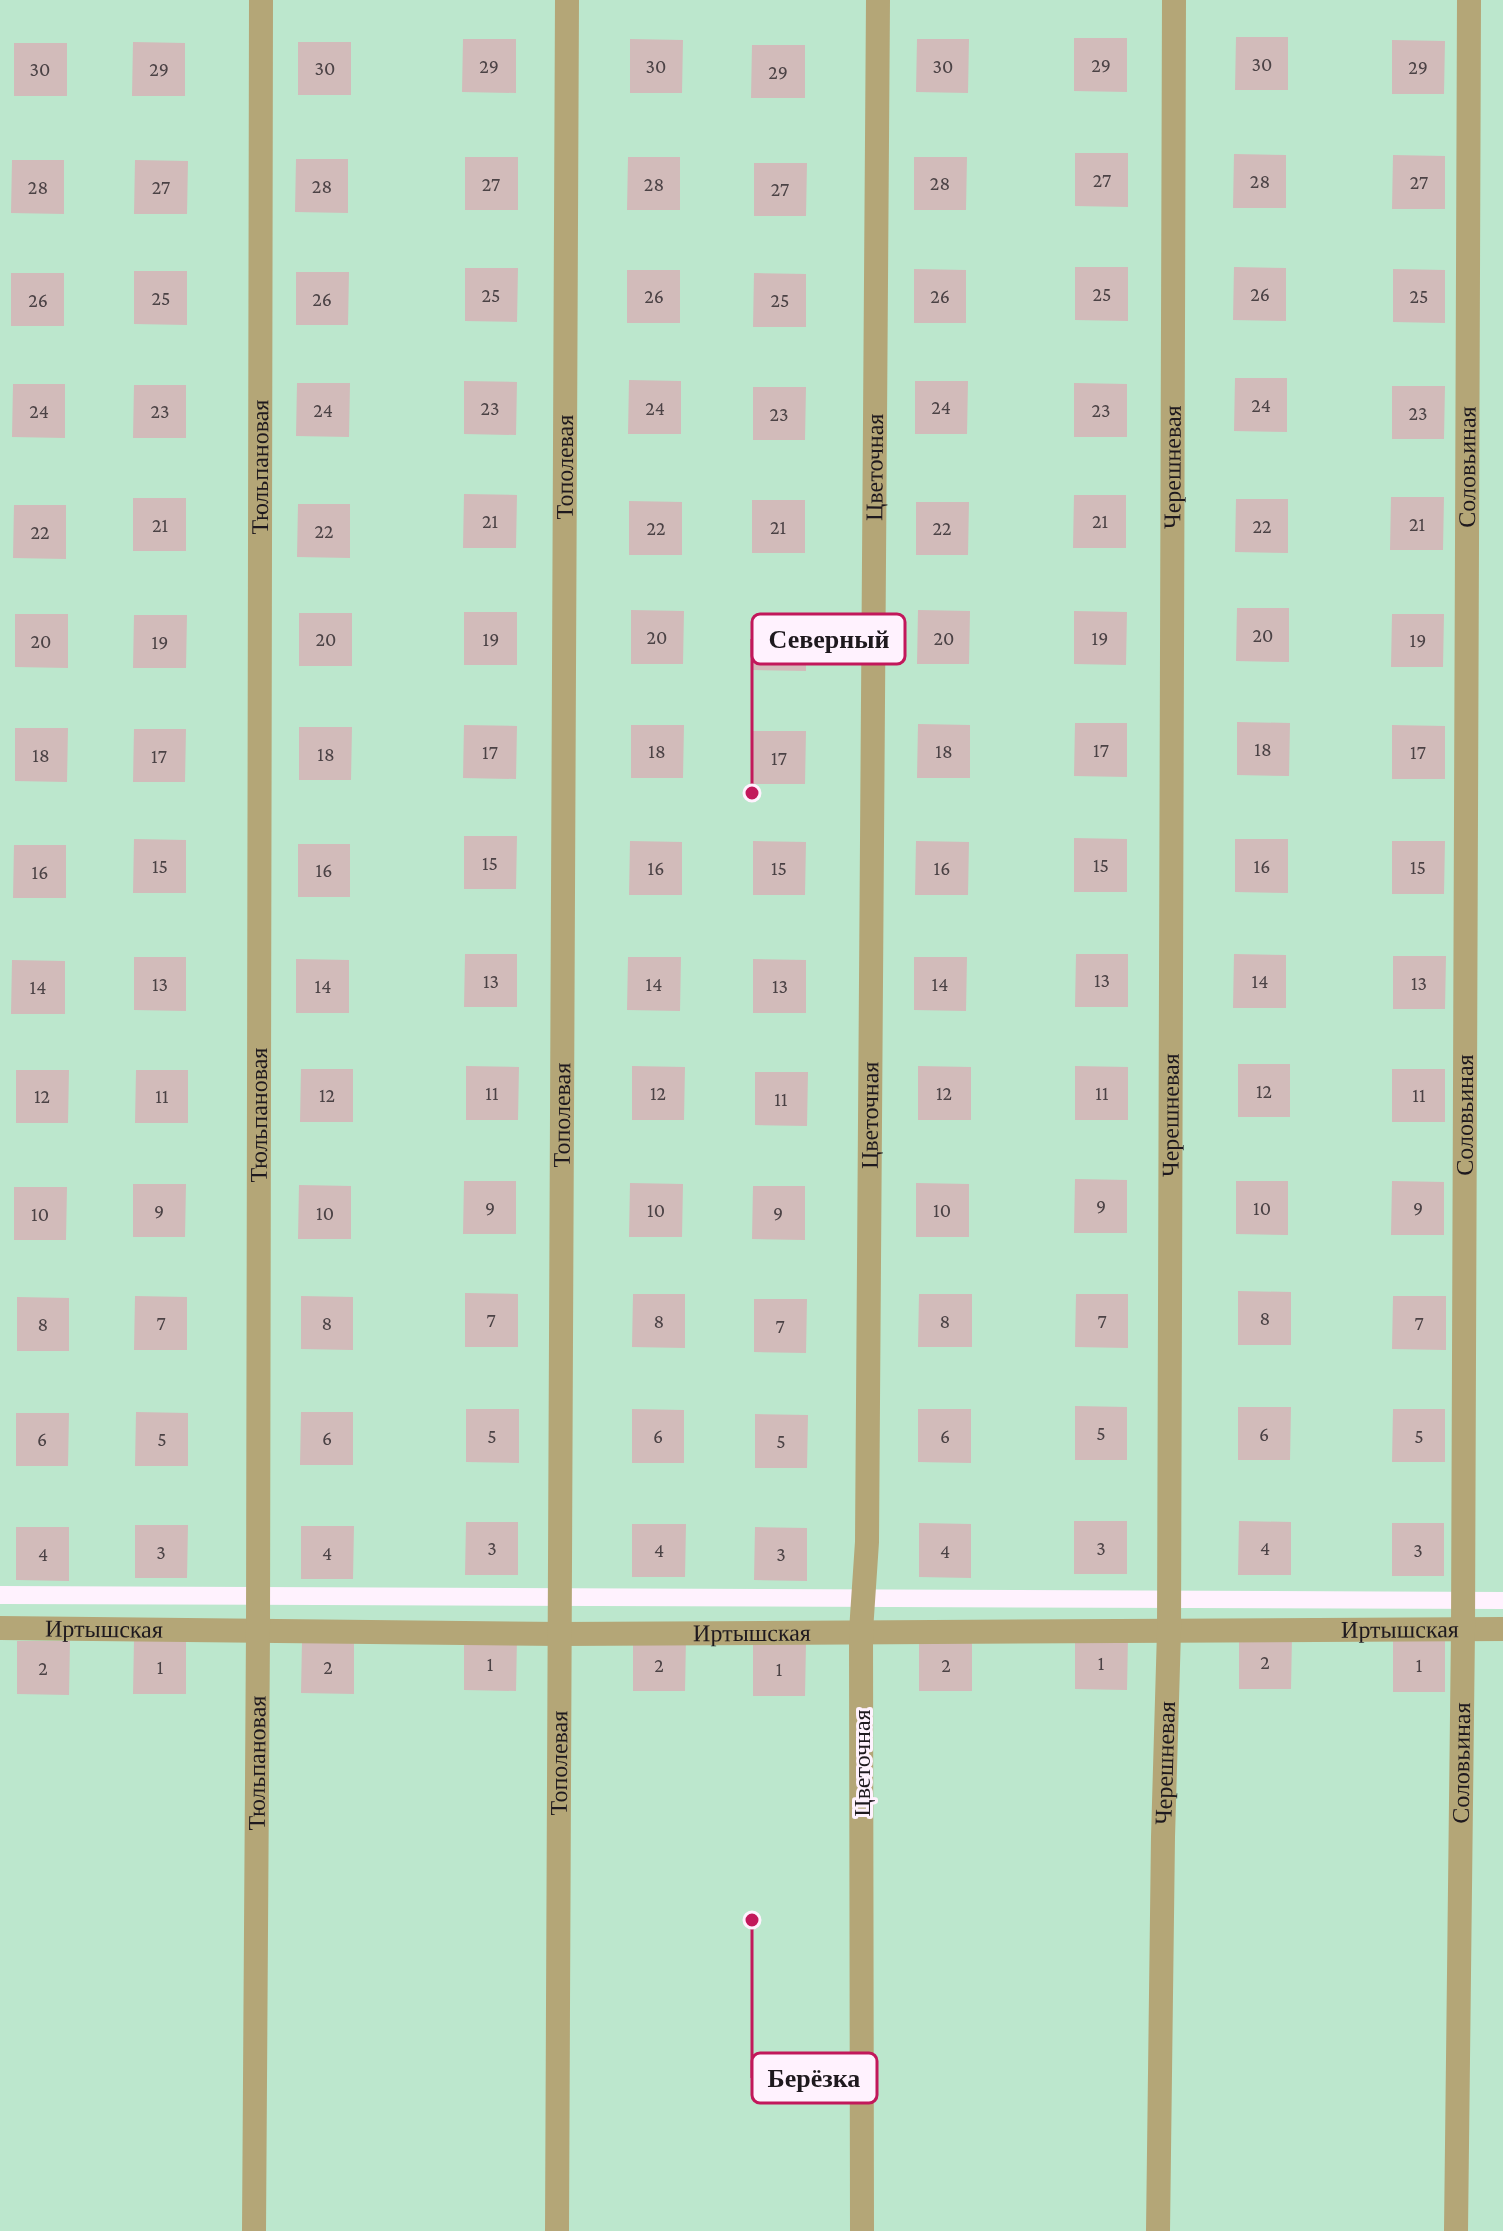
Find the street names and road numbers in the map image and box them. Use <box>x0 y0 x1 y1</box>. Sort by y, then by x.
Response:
street label: Тюльпановая <box>246 400 273 534</box>
street label: Черешневая <box>1158 405 1186 529</box>
street label: Соловьиная <box>1453 406 1481 528</box>
street label: Цветочная <box>860 413 888 521</box>
street label: Тополевая <box>551 415 578 519</box>
street label: Тюльпановая <box>245 1048 272 1182</box>
street label: Черешневая <box>1156 1053 1184 1177</box>
street label: Соловьиная <box>1451 1054 1478 1176</box>
street label: Цветочная <box>856 1061 883 1169</box>
street label: Тополевая <box>548 1063 575 1167</box>
street label: Иртышская <box>45 1614 163 1643</box>
street label: Иртышская <box>1341 1615 1459 1643</box>
street label: Иртышская <box>693 1619 811 1646</box>
street label: Тюльпановая <box>243 1696 271 1831</box>
street label: Черешневая <box>1149 1701 1180 1825</box>
street label: Соловьиная <box>1447 1702 1475 1824</box>
street label: Цветочная <box>848 1709 875 1817</box>
street label: Тополевая <box>545 1711 572 1815</box>

